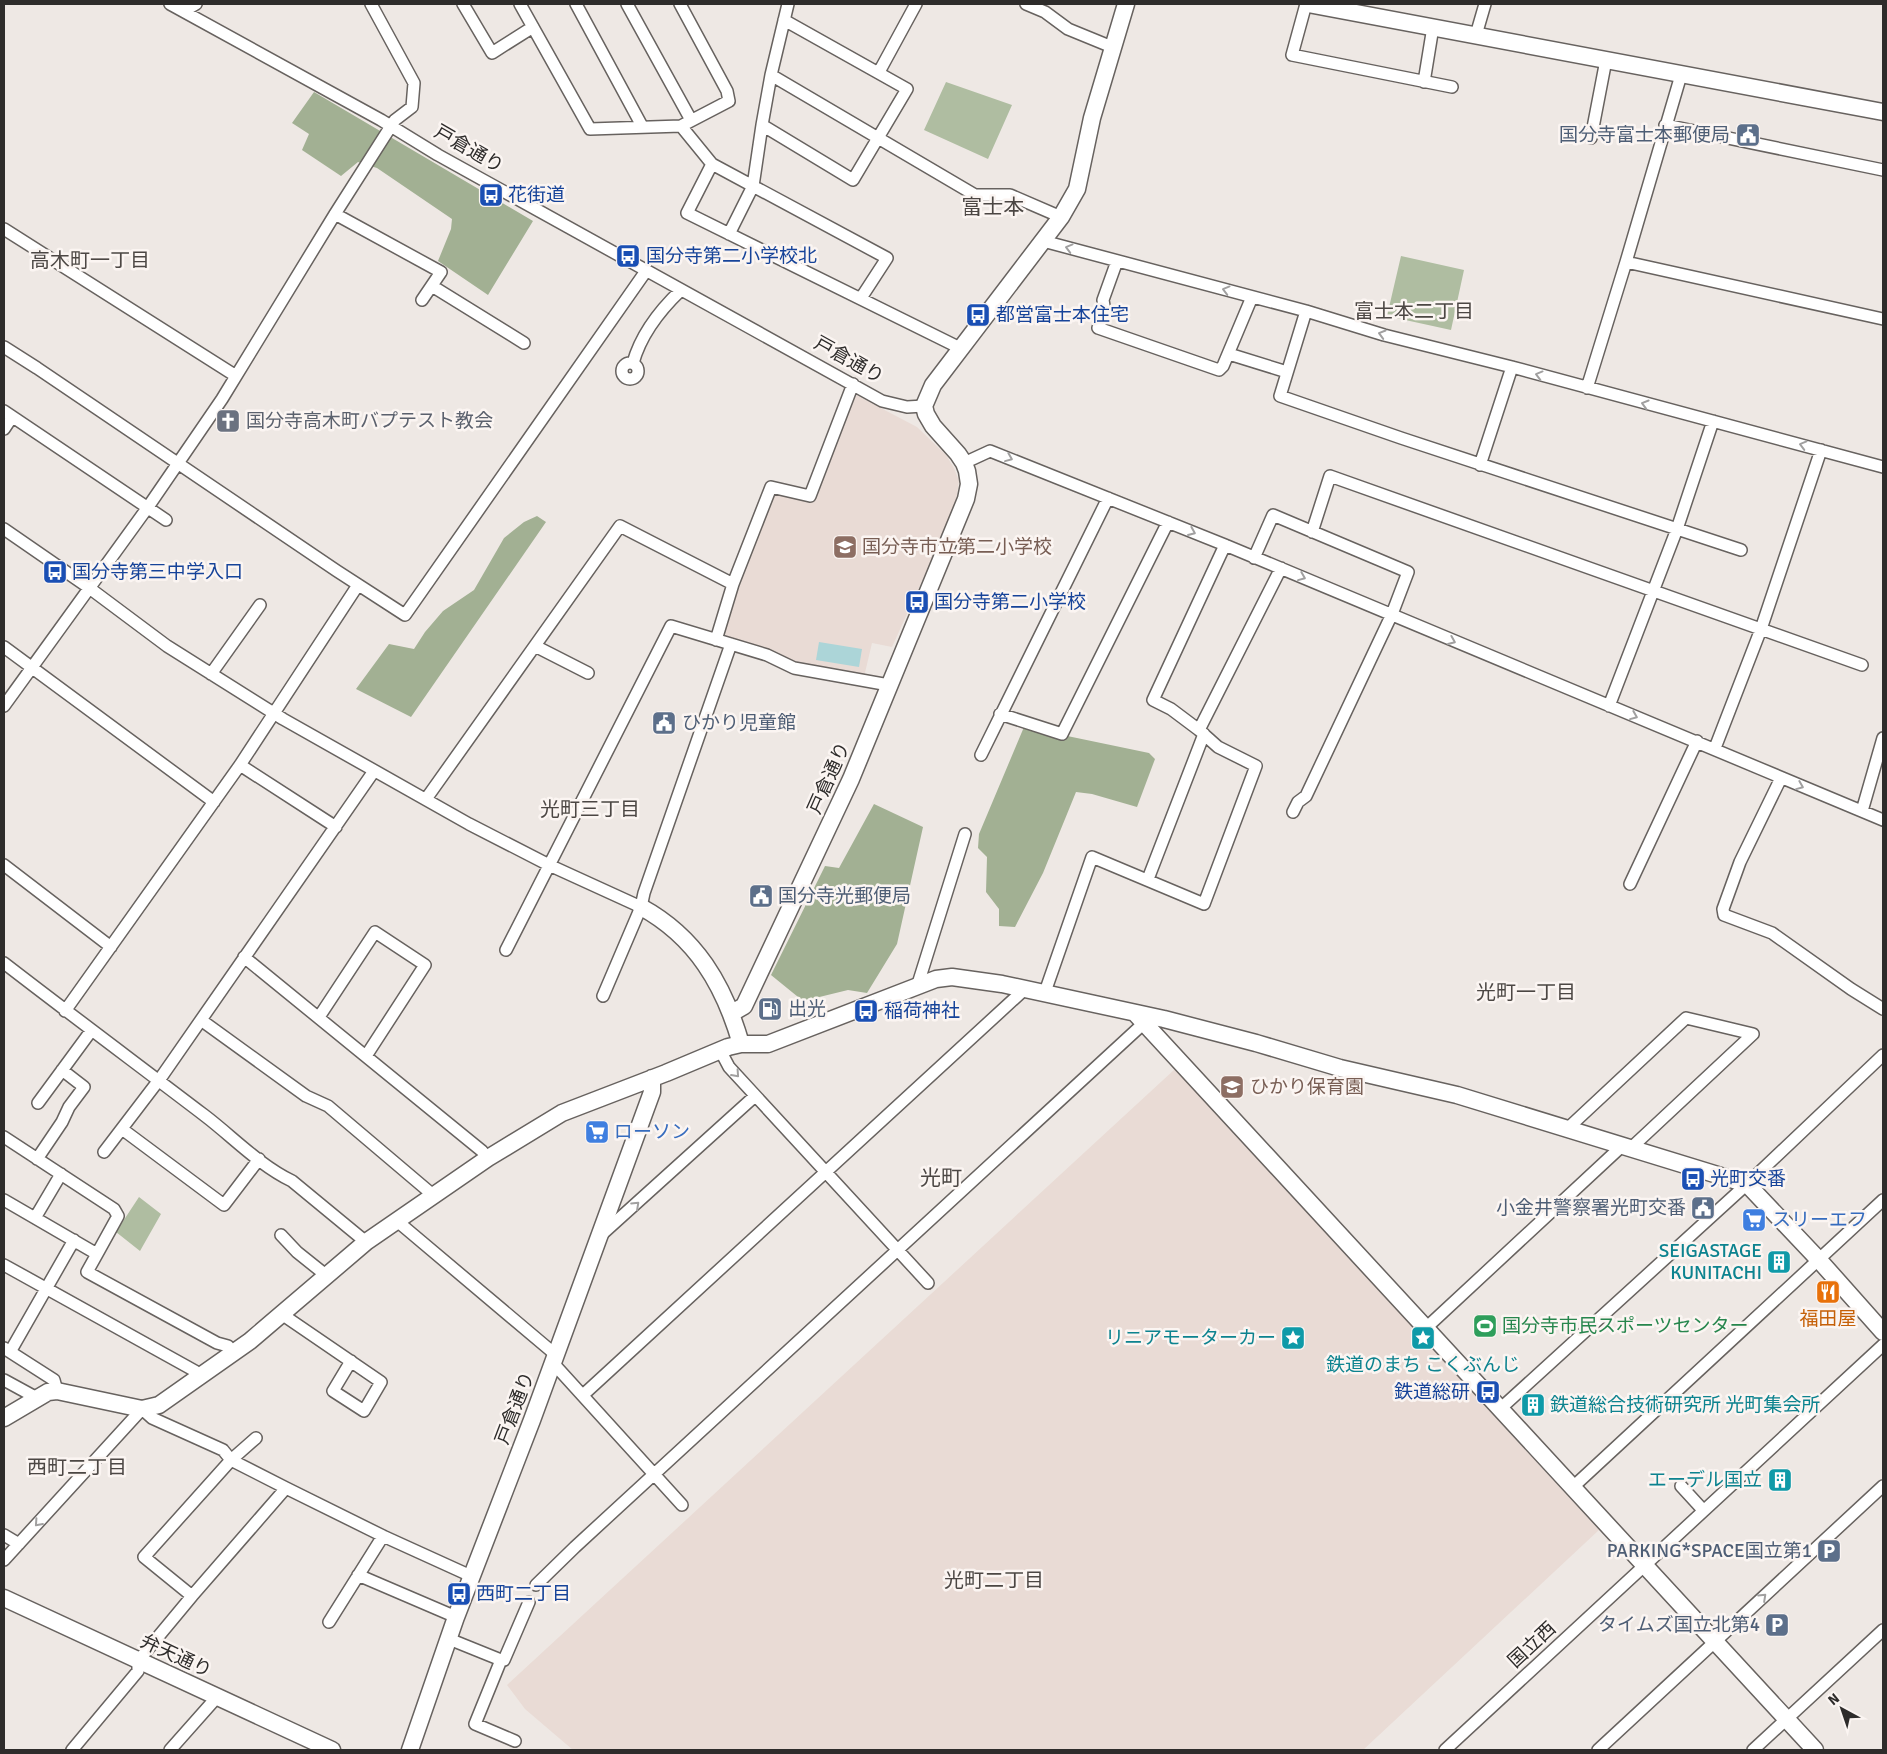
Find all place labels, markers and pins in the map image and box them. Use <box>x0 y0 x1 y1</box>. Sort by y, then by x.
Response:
public building icon: 国分寺富士本郵便局 <box>1735 122 1761 148</box>
place label: 国分寺富士本郵便局 <box>1559 123 1730 147</box>
bus stop icon: 花街道 <box>478 182 504 208</box>
place label: 花街道 <box>508 183 565 207</box>
bus stop icon: 国分寺第二小学校北 <box>615 243 641 269</box>
place label: 国分寺第二小学校北 <box>646 244 817 268</box>
bus stop icon: 都営富士本住宅 <box>965 302 991 328</box>
place label: 都営富士本住宅 <box>996 303 1129 327</box>
church icon: 国分寺高木町バプテスト教会 <box>215 408 241 434</box>
place label: 国分寺高木町バプテスト教会 <box>246 409 493 433</box>
school or university icon: 国分寺市立第二小学校 <box>832 534 858 560</box>
place label: 国分寺市立第二小学校 <box>862 535 1052 559</box>
bus stop icon: 国分寺第三中学入口 <box>42 559 68 585</box>
place label: 国分寺第三中学入口 <box>72 560 243 584</box>
bus stop icon: 国分寺第二小学校 <box>904 589 930 615</box>
place label: 国分寺第二小学校 <box>934 590 1086 614</box>
public building icon: ひかり児童館 <box>651 710 677 736</box>
place label: ひかり児童館 <box>682 711 796 735</box>
public building icon: 国分寺光郵便局 <box>748 883 774 909</box>
place label: 国分寺光郵便局 <box>778 884 911 908</box>
fuel station icon: 出光 <box>757 996 783 1022</box>
place label: 出光 <box>788 997 826 1021</box>
bus stop icon: 稲荷神社 <box>853 998 879 1024</box>
place label: 稲荷神社 <box>884 999 960 1023</box>
school or university icon: ひかり保育園 <box>1219 1074 1245 1100</box>
place label: ひかり保育園 <box>1250 1075 1364 1099</box>
supermarket icon: ローソン <box>584 1119 610 1145</box>
place label: ローソン <box>614 1120 690 1144</box>
bus stop icon: 光町交番 <box>1680 1166 1706 1192</box>
place label: 光町交番 <box>1710 1167 1786 1191</box>
public building icon: 小金井警察署光町交番 <box>1690 1195 1716 1221</box>
place label: 小金井警察署光町交番 <box>1496 1196 1686 1220</box>
supermarket icon: スリーエフ <box>1741 1207 1767 1233</box>
place label: スリーエフ <box>1772 1208 1867 1232</box>
place label: SEIGASTAGE KUNITACHI <box>1659 1239 1762 1285</box>
building icon: SEIGASTAGE KUNITACHI <box>1766 1249 1792 1275</box>
restaurant icon: 福田屋 <box>1815 1279 1841 1305</box>
place label: 福田屋 <box>1799 1307 1857 1331</box>
sports icon: 国分寺市民スポーツセンター <box>1472 1313 1498 1339</box>
place label: 国分寺市民スポーツセンター <box>1502 1314 1749 1338</box>
place icon: リニアモーターカー <box>1280 1325 1306 1351</box>
place icon: 鉄道のまち こくぶんじ <box>1410 1325 1436 1351</box>
place label: リニアモーターカー <box>1105 1326 1276 1350</box>
place label: 鉄道のまち こくぶんじ <box>1326 1353 1520 1377</box>
bus stop icon: 鉄道総研 <box>1475 1379 1501 1405</box>
place label: 鉄道総研 <box>1394 1380 1470 1404</box>
building icon: 鉄道総合技術研究所 光町集会所 <box>1520 1392 1546 1418</box>
place label: 鉄道総合技術研究所 光町集会所 <box>1550 1393 1820 1417</box>
building icon: エーデル国立 <box>1767 1467 1793 1493</box>
place label: エーデル国立 <box>1648 1468 1762 1492</box>
parking icon: PARKING*SPACE国立第1 <box>1816 1538 1842 1564</box>
place label: PARKING*SPACE国立第1 <box>1607 1539 1812 1563</box>
bus stop icon: 西町二丁目 <box>446 1581 472 1607</box>
place label: 西町二丁目 <box>476 1582 571 1606</box>
parking icon: タイムズ国立北第4 <box>1764 1612 1790 1638</box>
place label: タイムズ国立北第4 <box>1598 1613 1760 1637</box>

